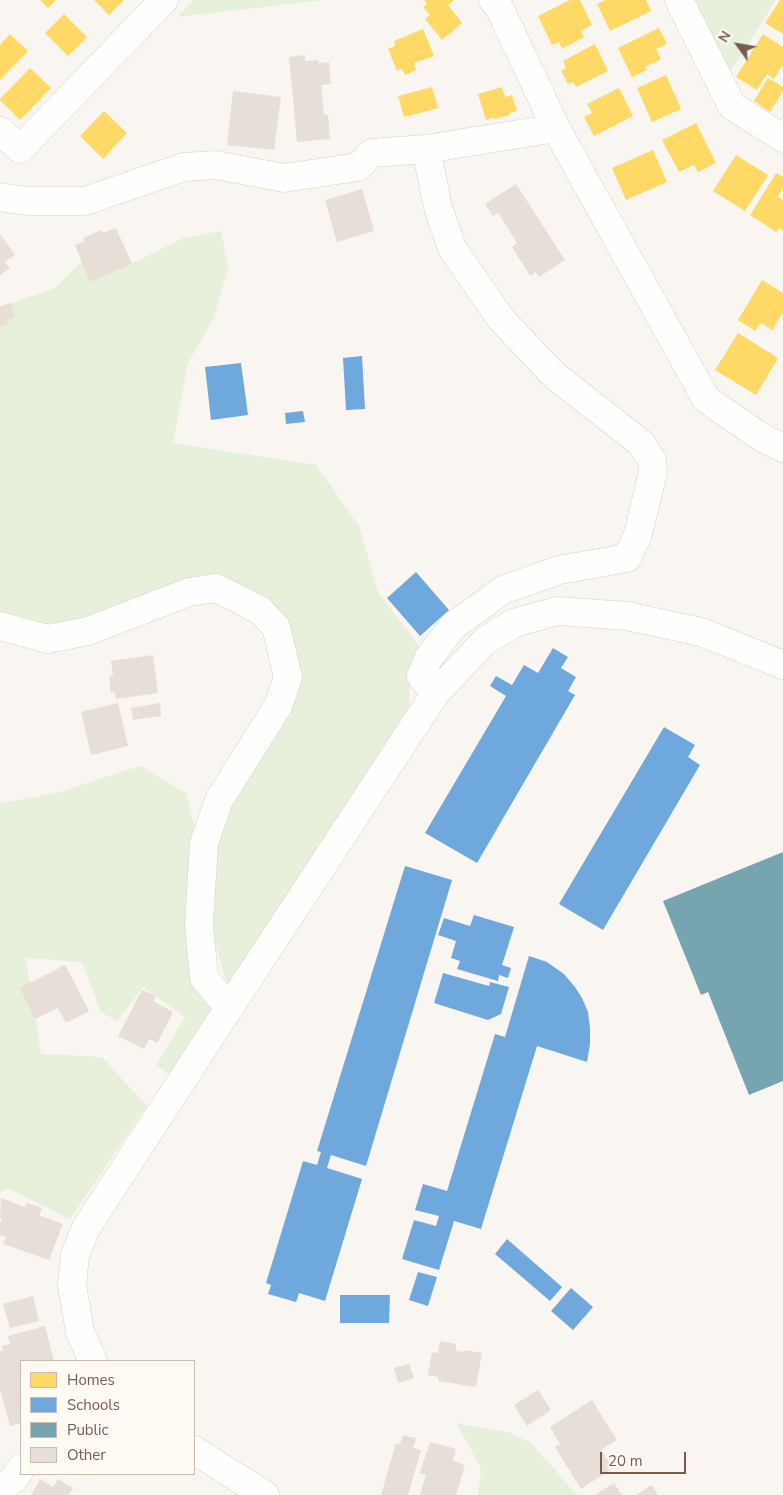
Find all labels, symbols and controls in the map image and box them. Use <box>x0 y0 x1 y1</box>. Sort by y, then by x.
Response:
north arrow <box>713 20 763 70</box>
text: N <box>714 27 736 46</box>
legend <box>20 1360 195 1475</box>
text: Homes <box>67 1370 115 1390</box>
text: Schools <box>67 1395 120 1415</box>
text: Public <box>67 1420 108 1440</box>
scale bar <box>603 1442 689 1474</box>
text: Other <box>67 1445 106 1465</box>
text: 20 m <box>608 1451 643 1471</box>

